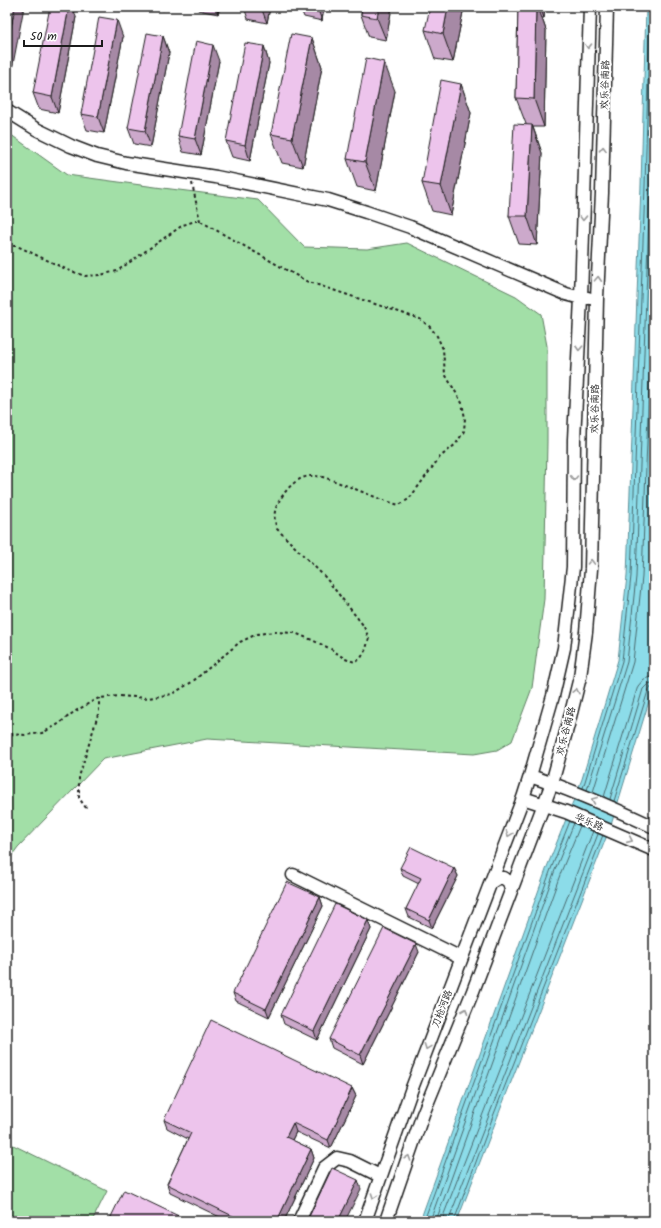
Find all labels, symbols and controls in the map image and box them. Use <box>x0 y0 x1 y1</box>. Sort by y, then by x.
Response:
scale bar <box>24 22 102 48</box>
text: 50 m <box>30 27 57 46</box>
one-way arrow <box>584 43 593 49</box>
street label: 欢乐谷南路 <box>596 60 614 110</box>
one-way arrow <box>599 146 607 152</box>
one-way arrow <box>579 215 588 221</box>
one-way arrow <box>594 276 602 282</box>
one-way arrow <box>574 345 583 351</box>
street label: 欢乐谷南路 <box>587 384 603 434</box>
one-way arrow <box>570 475 578 481</box>
one-way arrow <box>587 559 596 565</box>
one-way arrow <box>572 688 580 695</box>
street label: 欢乐谷南路 <box>552 705 580 757</box>
one-way arrow <box>590 796 597 804</box>
street label: 华乐路 <box>572 809 606 835</box>
one-way arrow <box>505 830 513 837</box>
one-way arrow <box>626 835 633 843</box>
street label: 刀枪河路 <box>427 987 457 1031</box>
one-way arrow <box>460 1007 468 1015</box>
one-way arrow <box>424 1043 432 1050</box>
one-way arrow <box>403 1154 412 1161</box>
one-way arrow <box>370 1192 378 1199</box>

